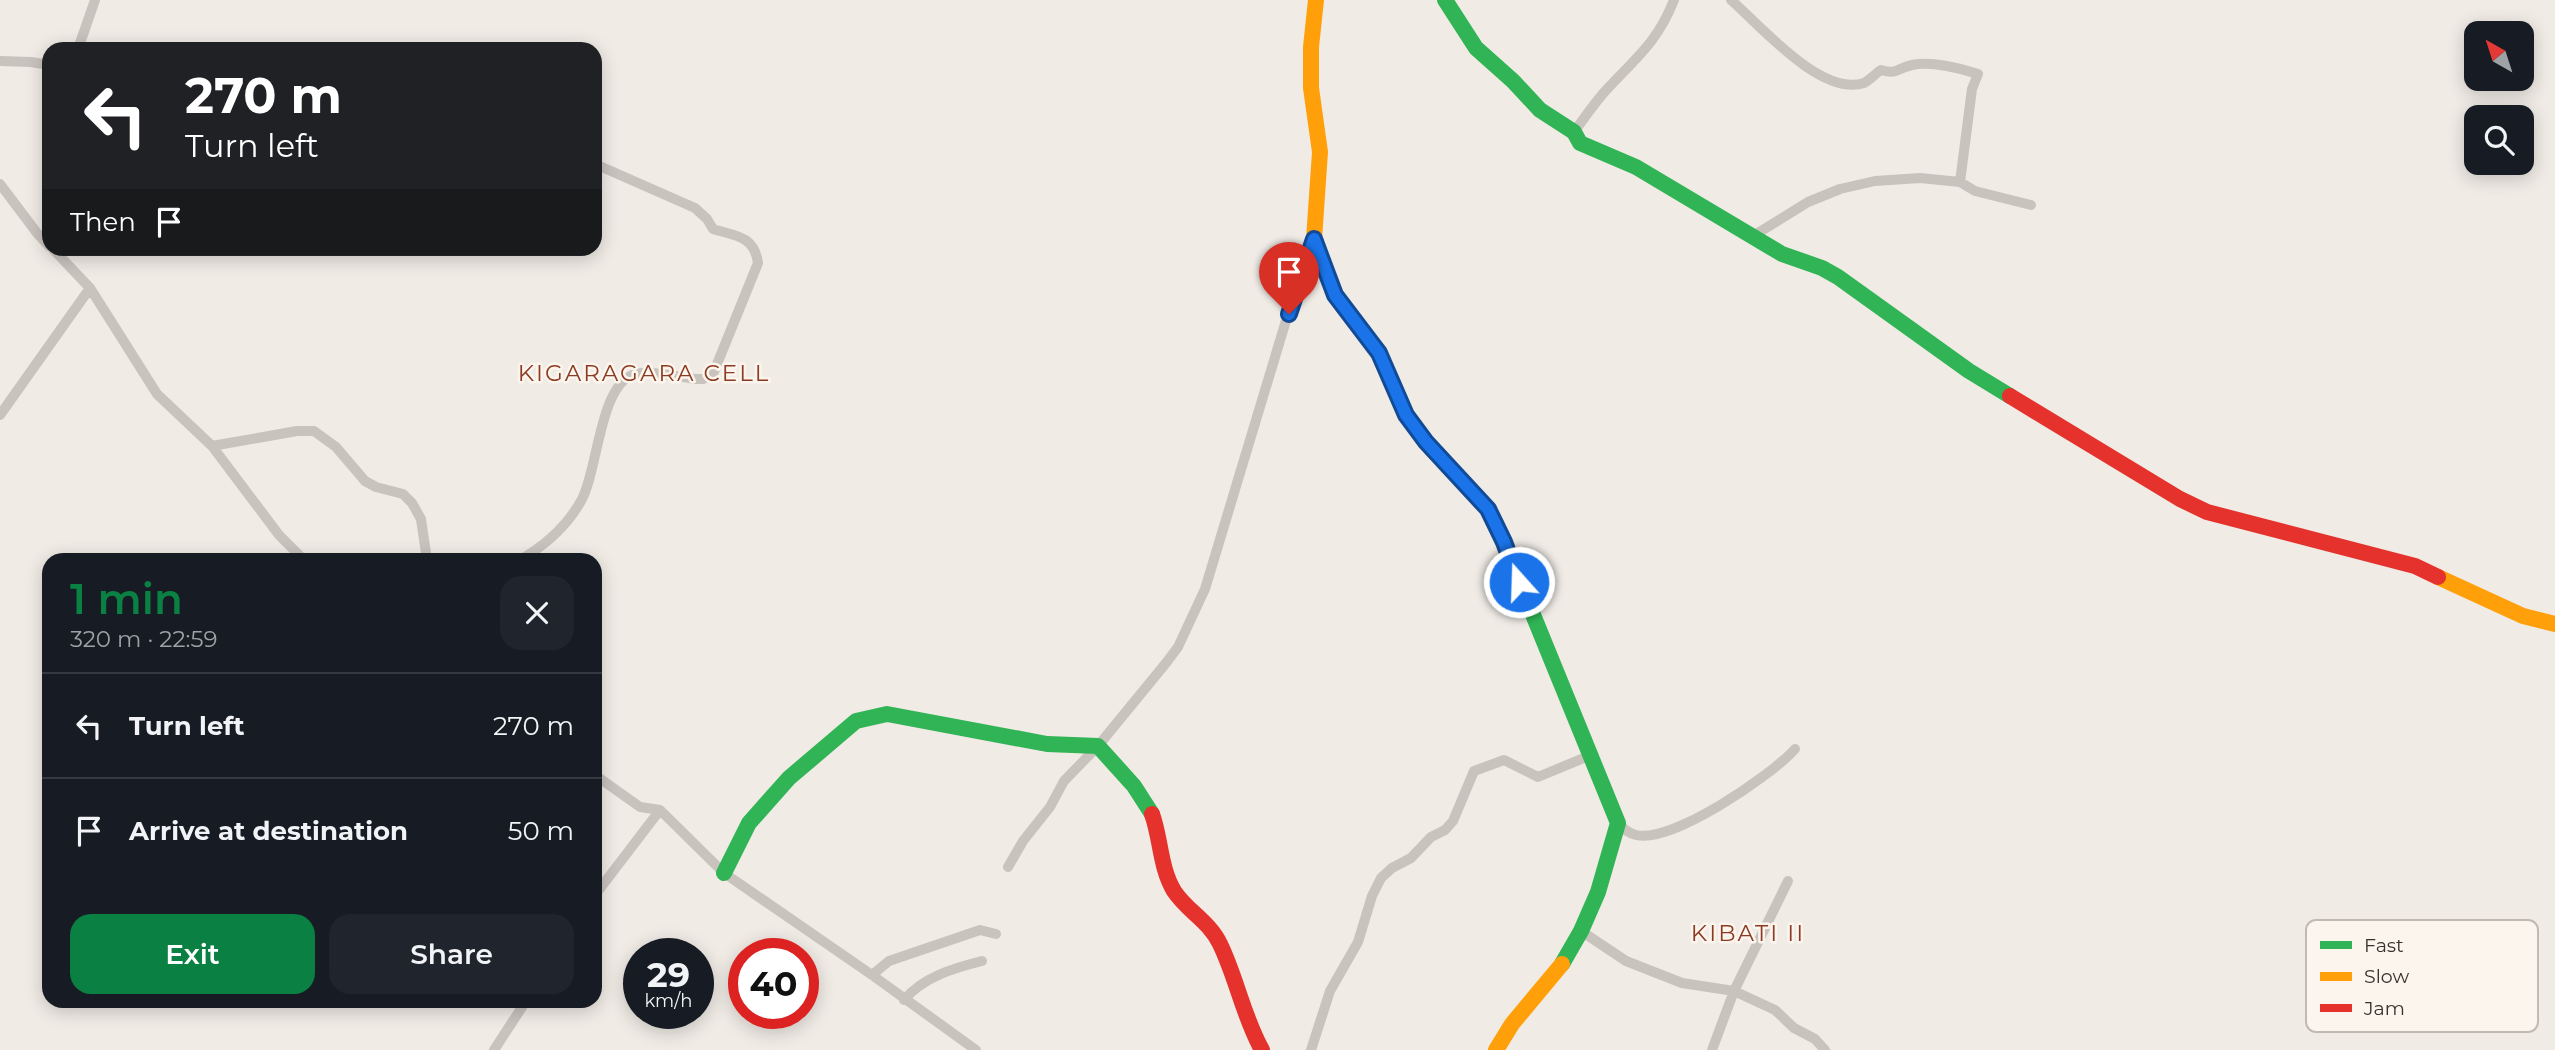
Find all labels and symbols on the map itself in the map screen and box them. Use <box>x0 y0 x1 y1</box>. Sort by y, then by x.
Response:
north arrow <box>2464 21 2534 91</box>
pin <box>1259 242 1319 314</box>
district label: KIGARAGARA CELL <box>518 359 770 387</box>
position arrow <box>1482 545 1556 619</box>
district label: KIBATI II <box>1691 919 1805 947</box>
legend <box>2306 920 2538 1032</box>
text: Fast <box>2364 934 2404 957</box>
speed limit sign: 40 <box>728 938 819 1029</box>
text: Slow <box>2364 965 2409 988</box>
text: Jam <box>2363 997 2405 1020</box>

